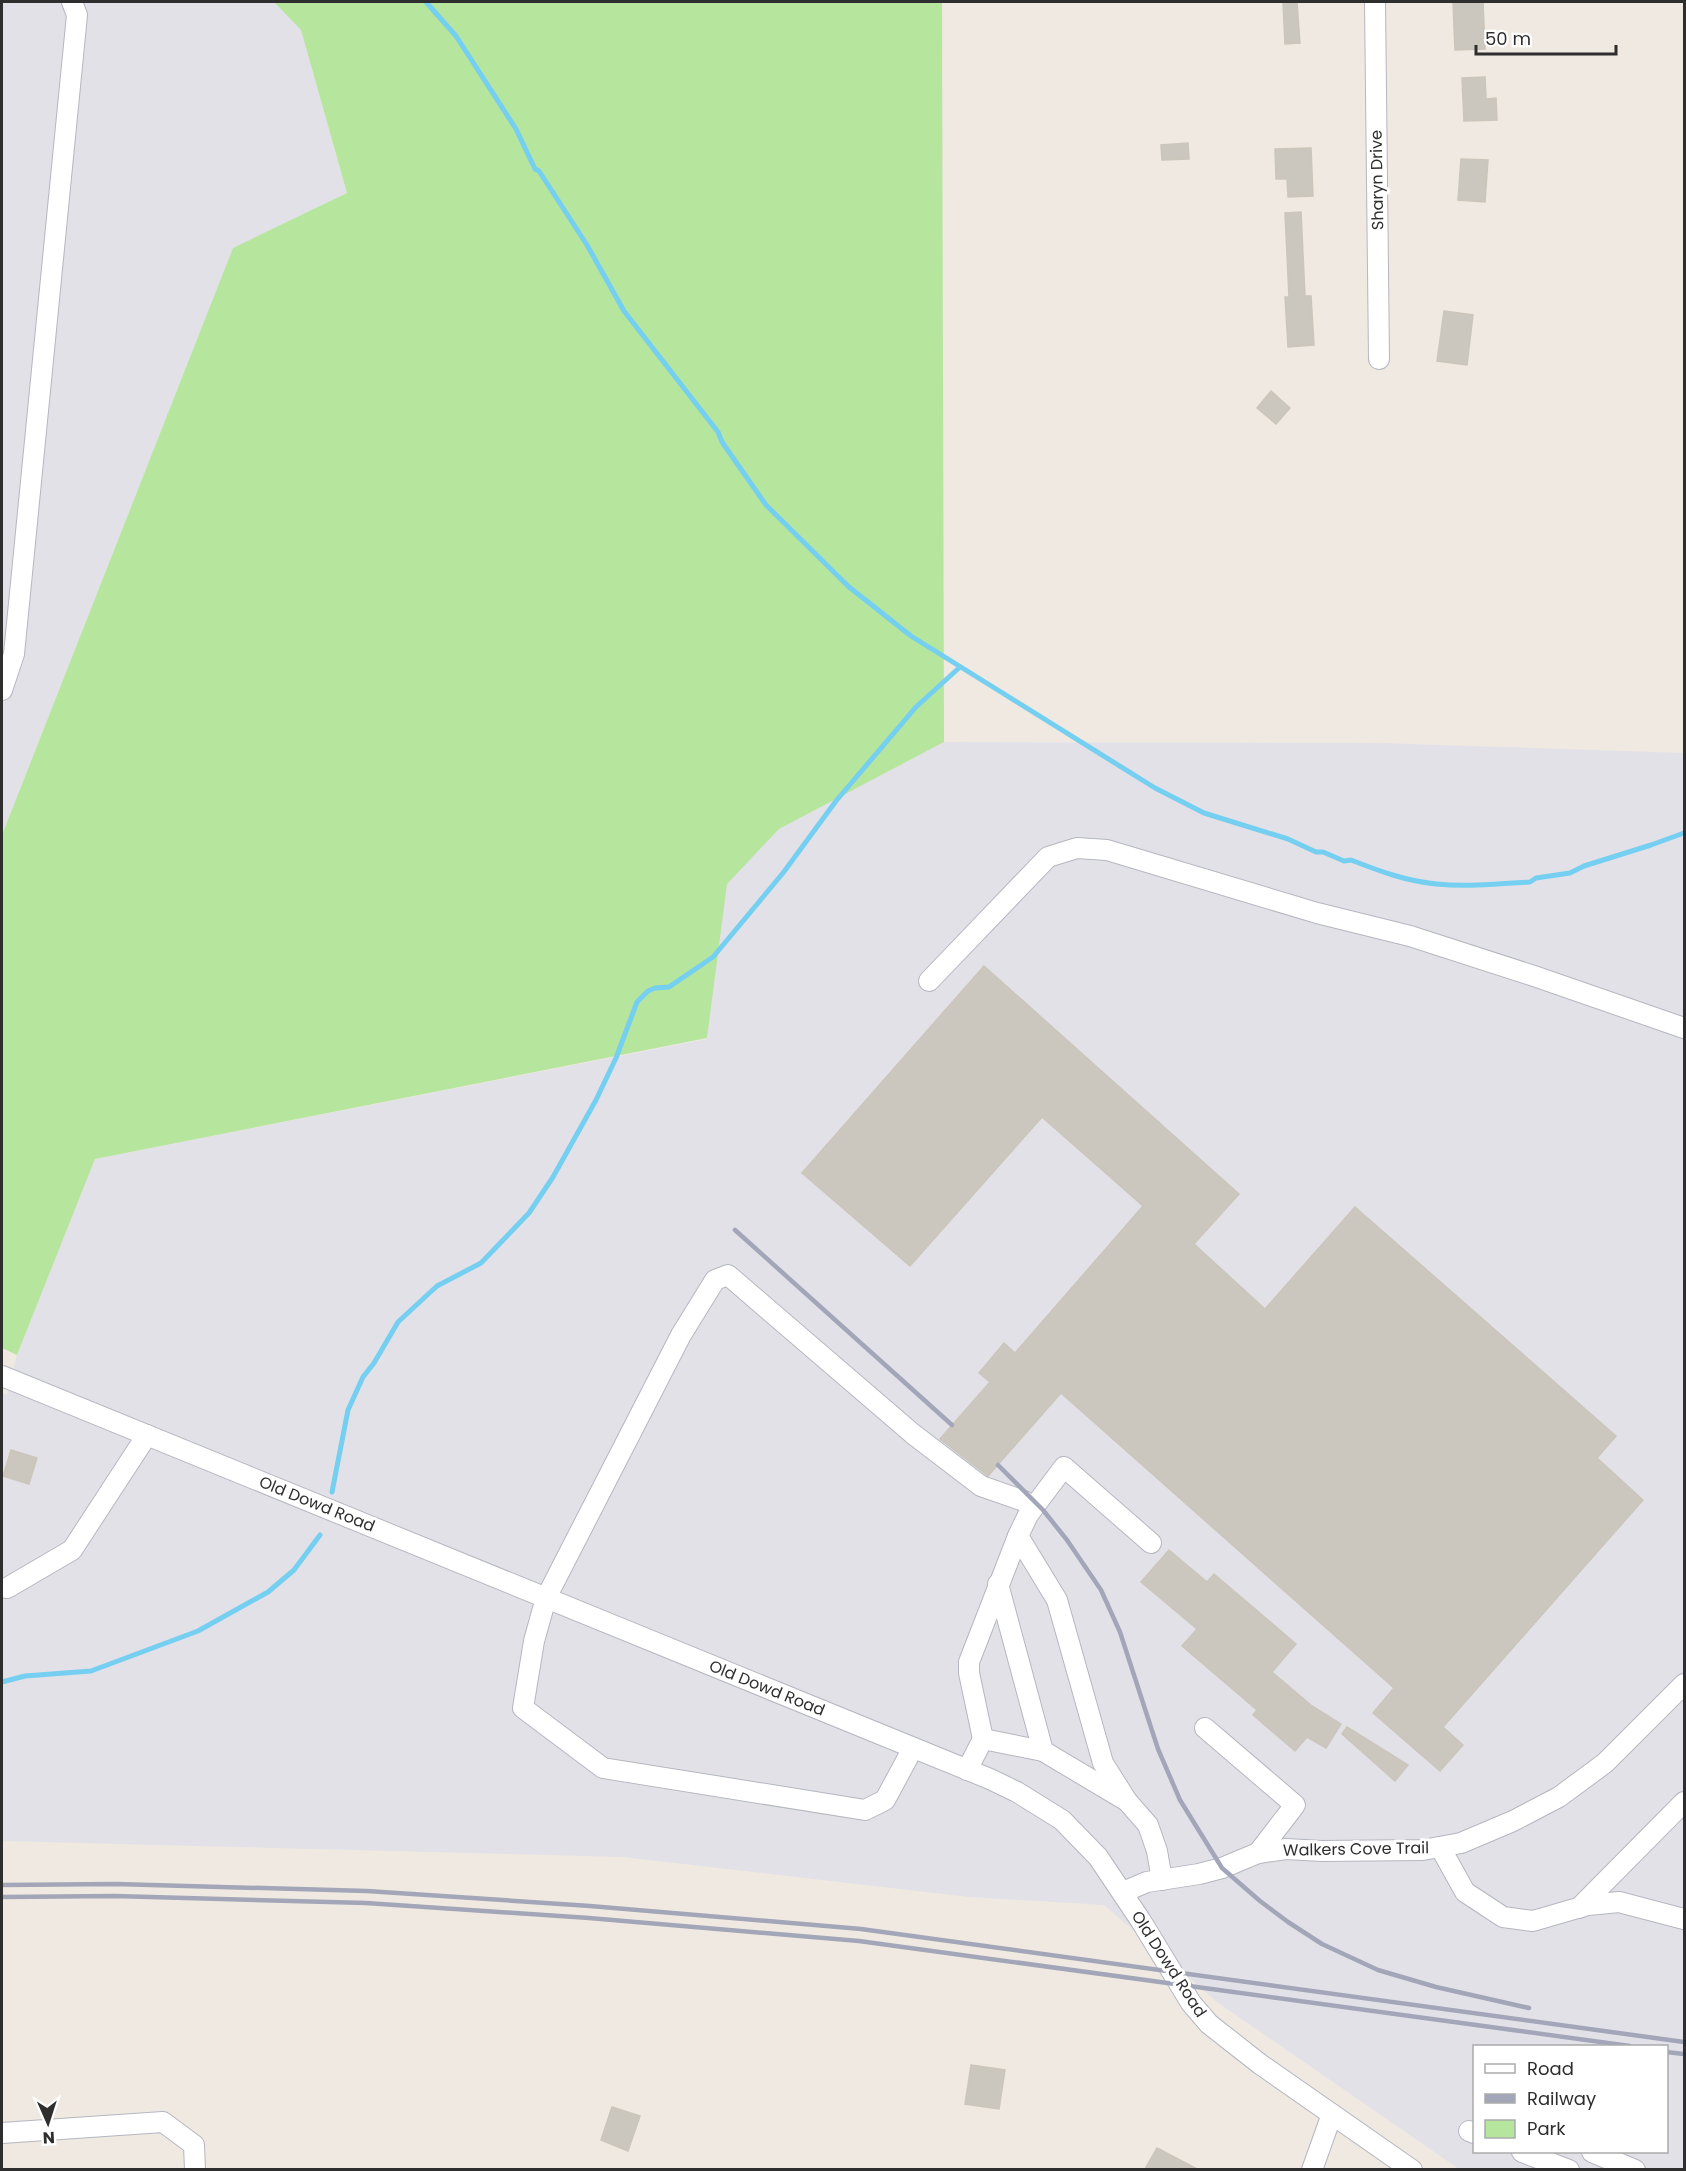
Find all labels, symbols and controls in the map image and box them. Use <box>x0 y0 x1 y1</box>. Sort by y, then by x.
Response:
scale bar <box>1476 18 1616 56</box>
text: 50 m <box>1485 26 1531 51</box>
street label: Sharyn Drive <box>1365 130 1389 230</box>
street label: Old Dowd Road <box>256 1470 378 1538</box>
street label: Old Dowd Road <box>706 1654 828 1722</box>
street label: Walkers Cove Trail <box>1283 1836 1429 1862</box>
street label: Old Dowd Road <box>1126 1906 1212 2022</box>
legend <box>1473 2045 1668 2153</box>
text: Road <box>1527 2056 1574 2081</box>
text: Railway <box>1527 2086 1596 2111</box>
north arrow <box>18 2093 78 2153</box>
text: Park <box>1527 2116 1566 2141</box>
text: N <box>42 2126 55 2149</box>

